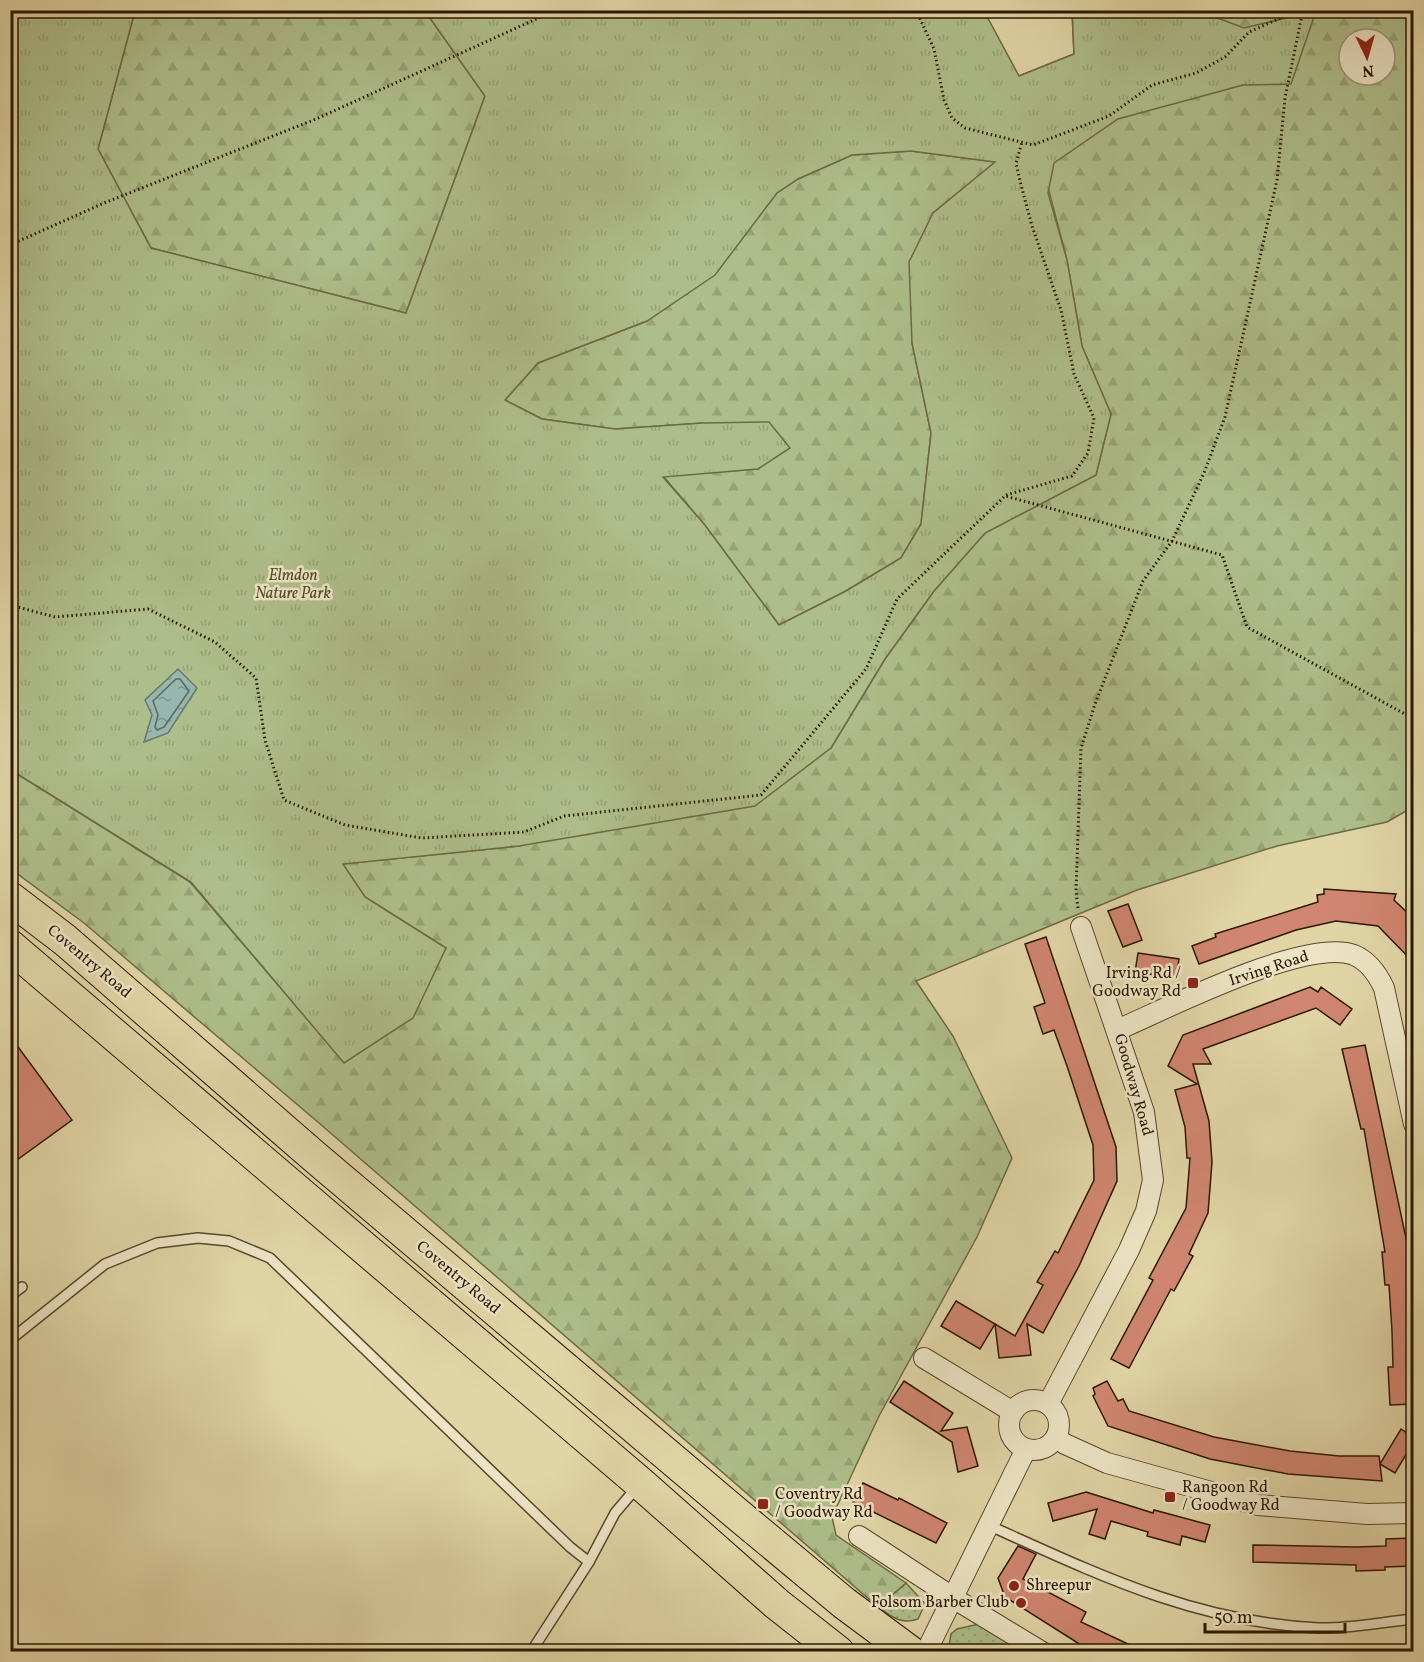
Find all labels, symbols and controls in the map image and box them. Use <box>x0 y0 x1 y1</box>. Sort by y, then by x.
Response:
north arrow <box>1337 27 1397 87</box>
text: N <box>1361 58 1375 81</box>
park label: Elmdon Nature Park <box>255 565 331 605</box>
street label: Coventry Road <box>42 920 136 1004</box>
street label: Irving Road <box>1226 946 1312 992</box>
place label: Irving Rd / Goodway Rd <box>1092 963 1181 1003</box>
marker: Irving Rd / Goodway Rd <box>1186 976 1200 990</box>
street label: Goodway Road <box>1108 1031 1158 1139</box>
street label: Coventry Road <box>411 1236 505 1320</box>
place label: Rangoon Rd / Goodway Rd <box>1182 1477 1280 1517</box>
place label: Coventry Rd / Goodway Rd <box>775 1484 873 1524</box>
marker: Rangoon Rd / Goodway Rd <box>1163 1490 1177 1504</box>
marker: Coventry Rd / Goodway Rd <box>756 1497 770 1511</box>
place label: Shreepur <box>1026 1575 1091 1597</box>
marker: Shreepur <box>1007 1579 1021 1593</box>
place label: Folsom Barber Club <box>871 1592 1009 1614</box>
marker: Folsom Barber Club <box>1014 1596 1028 1610</box>
scale bar <box>1205 1596 1344 1634</box>
text: 50 m <box>1214 1606 1253 1631</box>

